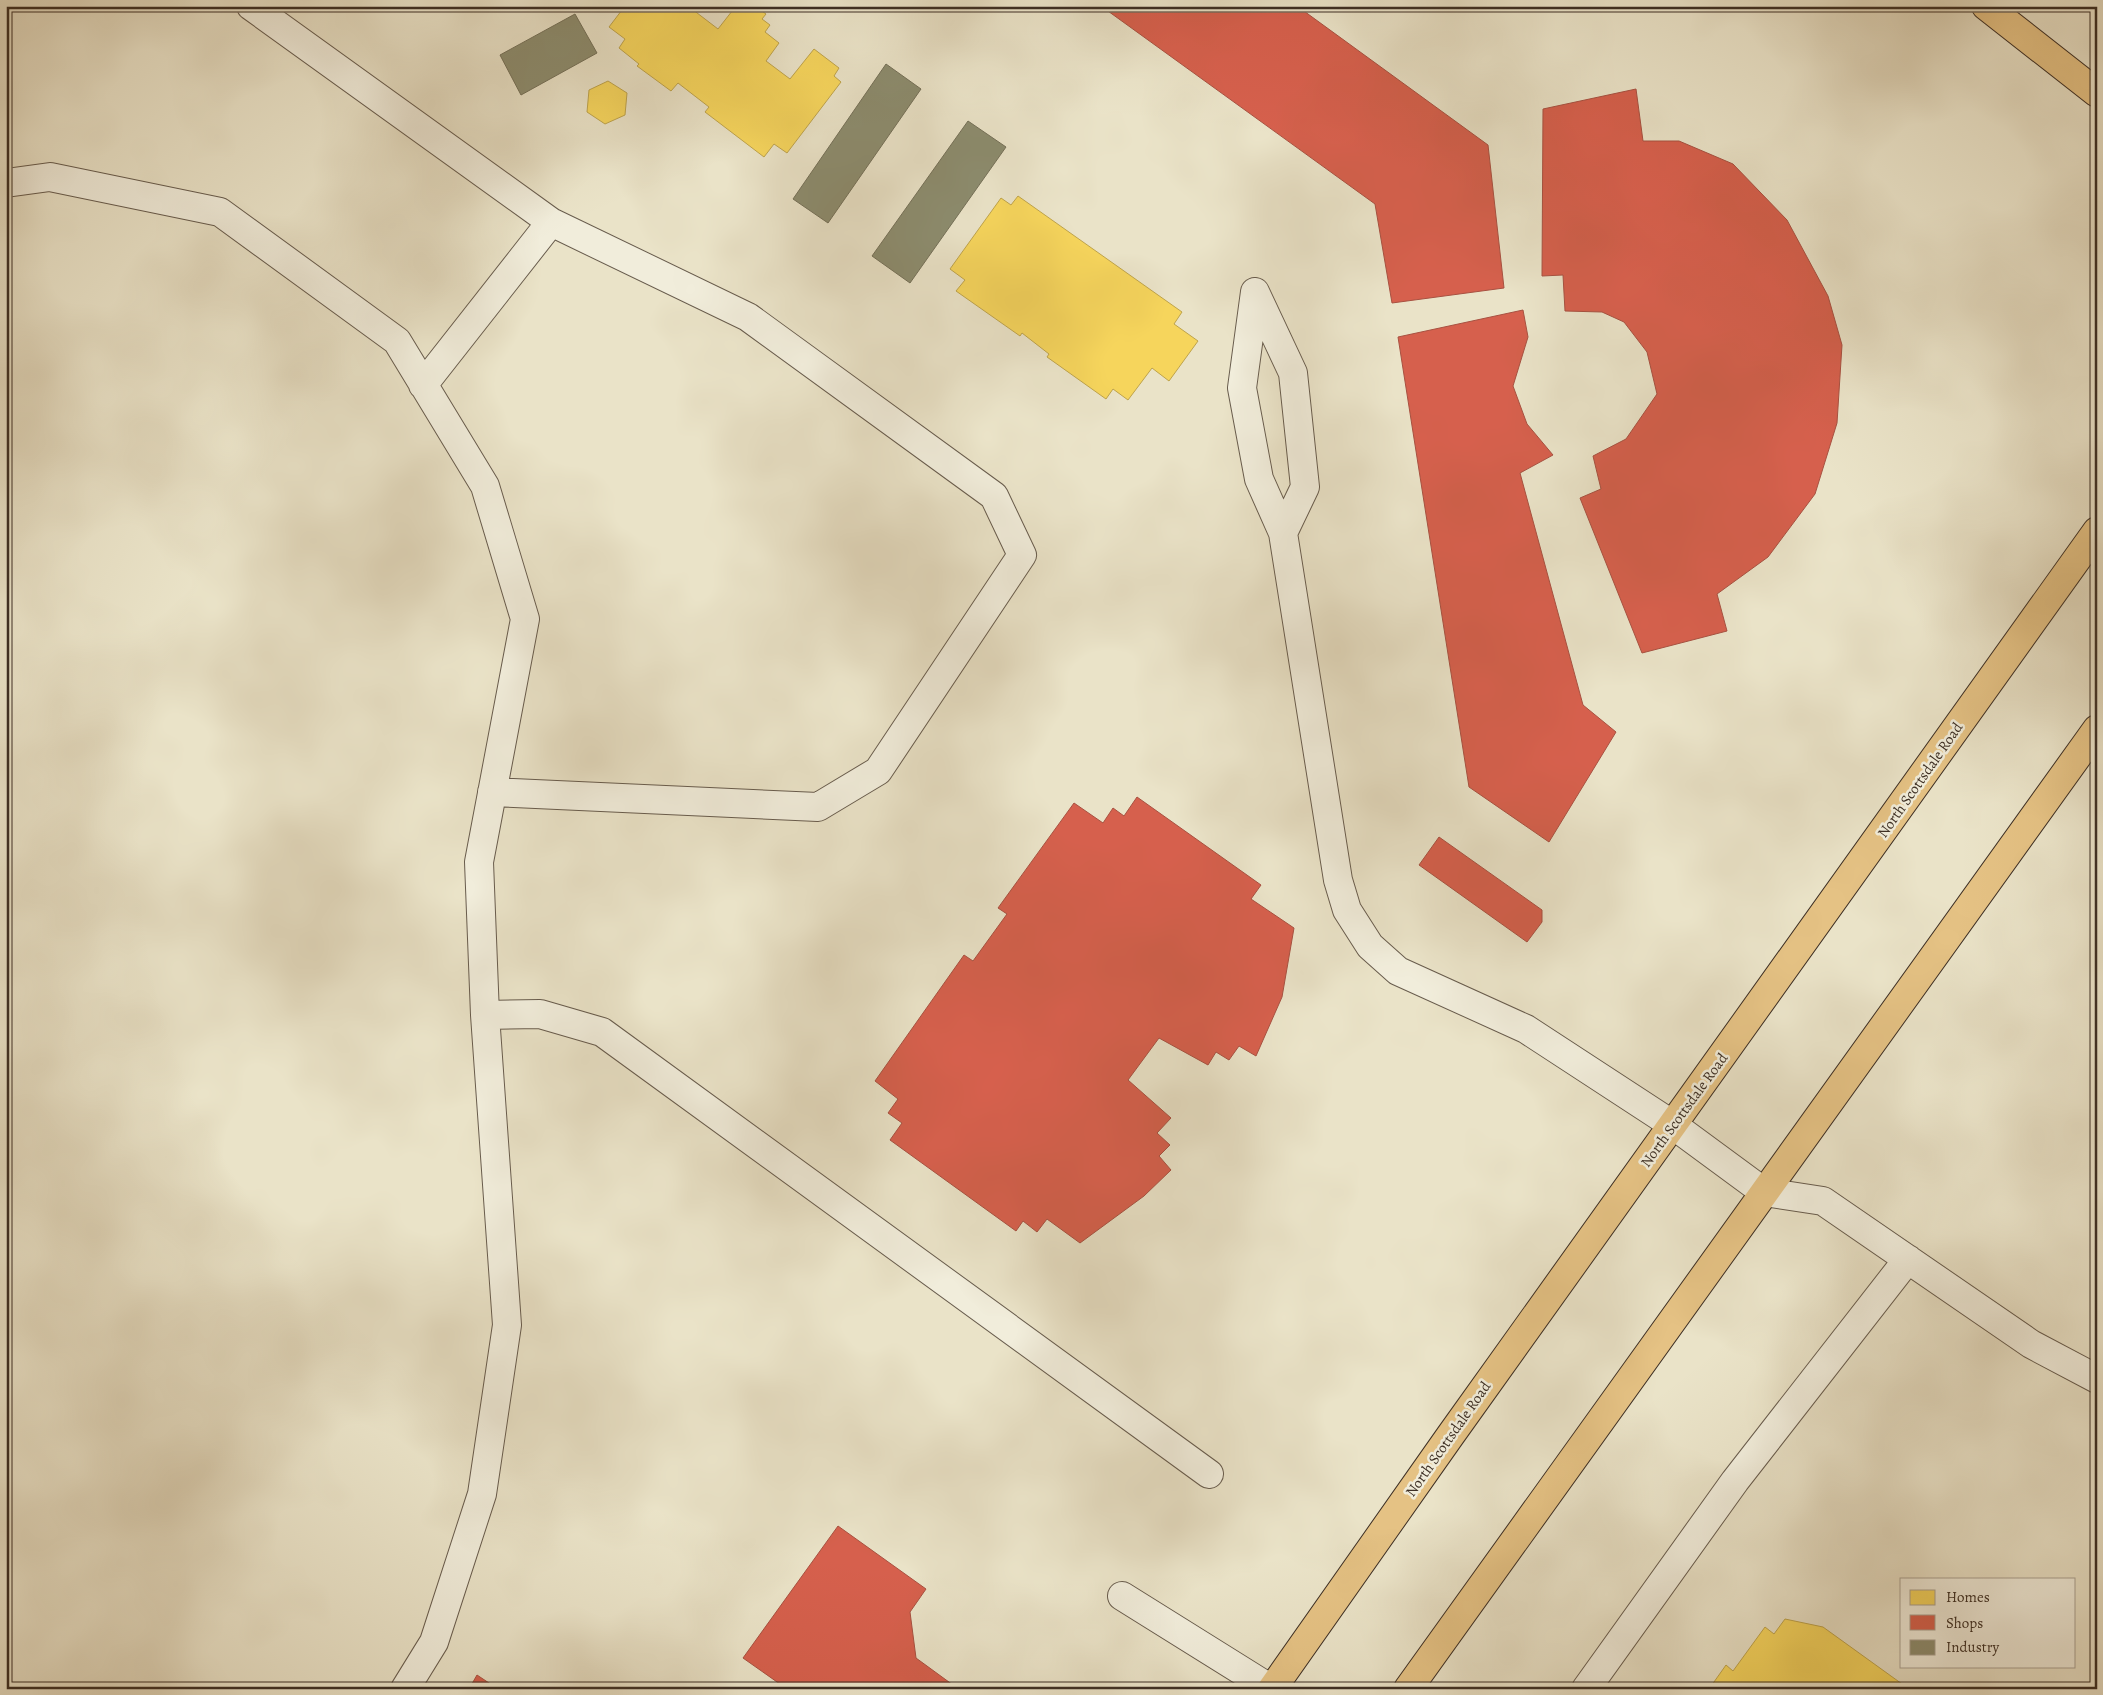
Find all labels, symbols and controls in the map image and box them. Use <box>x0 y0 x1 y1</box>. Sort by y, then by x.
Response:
street label: North Scottsdale Road <box>1873 718 1968 842</box>
street label: North Scottsdale Road <box>1636 1048 1733 1171</box>
street label: North Scottsdale Road <box>1401 1377 1496 1501</box>
legend <box>1900 1578 2076 1668</box>
text: Homes <box>1946 1587 1990 1607</box>
text: Shops <box>1946 1613 1983 1633</box>
text: Industry <box>1946 1637 2000 1657</box>

